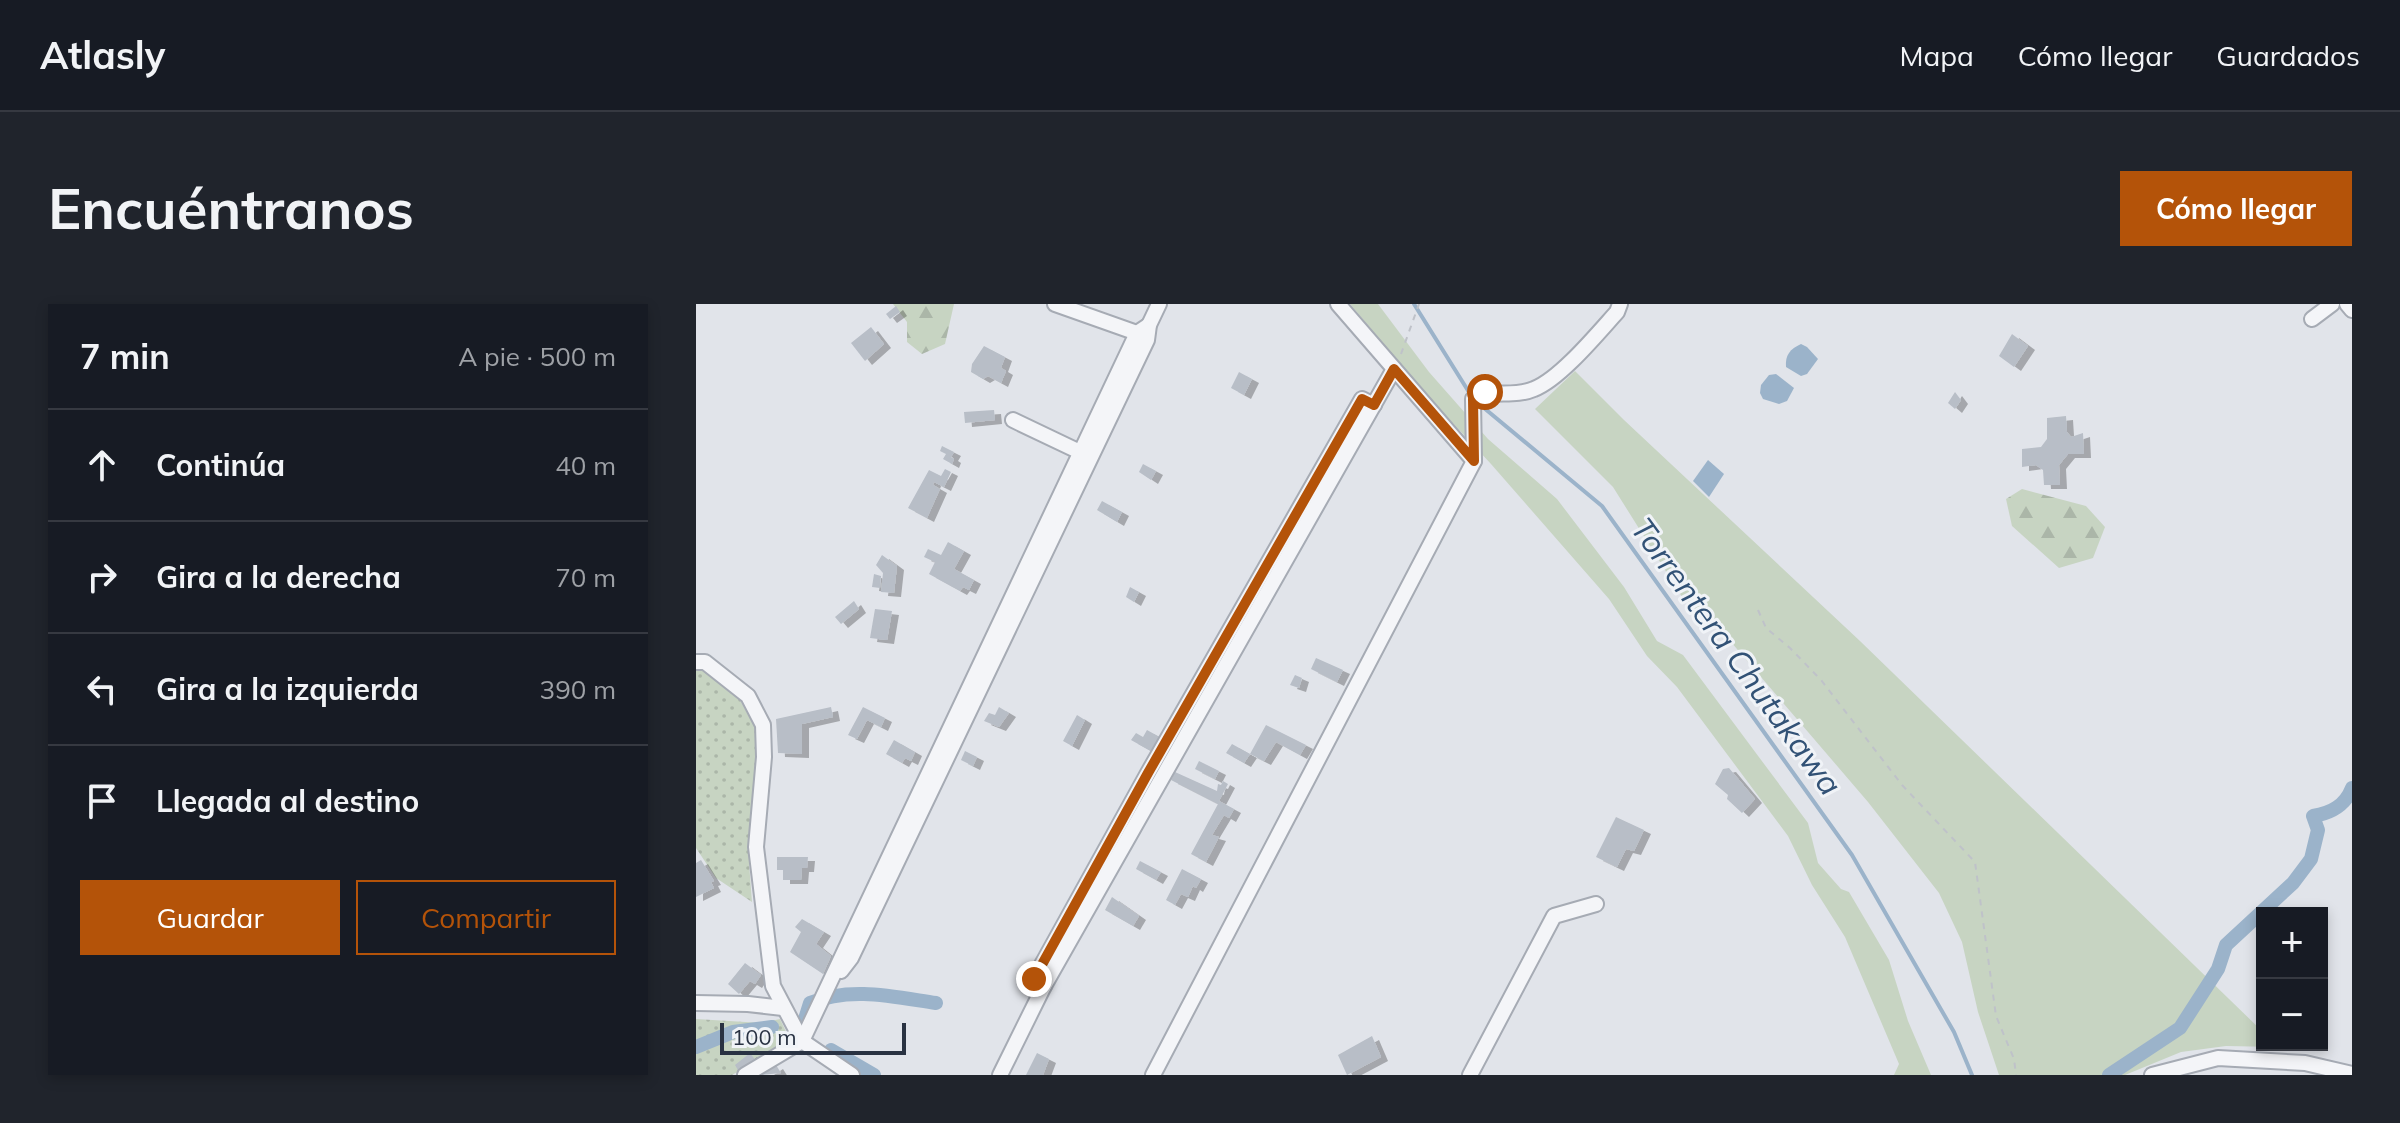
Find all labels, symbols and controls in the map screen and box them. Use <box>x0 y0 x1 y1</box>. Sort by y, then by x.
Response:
text: Atlasly <box>40 31 165 79</box>
text: Mapa <box>1899 38 1974 73</box>
text: Cómo llegar <box>2018 38 2172 73</box>
text: Guardados <box>2216 38 2360 73</box>
button: Cómo llegar <box>2120 171 2352 246</box>
text: Encuéntranos <box>48 173 414 243</box>
text: 7 min <box>80 335 170 378</box>
text: A pie · 500 m <box>458 340 616 373</box>
route start <box>1467 374 1503 410</box>
icon: ahead <box>80 443 124 487</box>
text: Continúa <box>156 446 285 484</box>
text: 40 m <box>555 449 616 482</box>
water label: Torrentera Chutakawa <box>1623 509 1851 803</box>
icon: right <box>80 555 124 599</box>
text: Gira a la derecha <box>156 558 401 596</box>
text: 70 m <box>555 561 616 594</box>
icon: left <box>80 667 124 711</box>
text: Gira a la izquierda <box>156 670 419 708</box>
text: 390 m <box>540 673 616 706</box>
icon: arrive <box>80 779 124 823</box>
text: Llegada al destino <box>156 782 419 820</box>
button: Guardar <box>80 880 340 955</box>
button: Compartir <box>356 880 616 955</box>
map controls <box>2256 907 2328 1051</box>
button: + <box>2256 907 2328 979</box>
route end <box>1016 961 1052 997</box>
button: − <box>2256 979 2328 1051</box>
scale bar <box>720 1019 906 1055</box>
text: 100 m <box>732 1023 797 1051</box>

